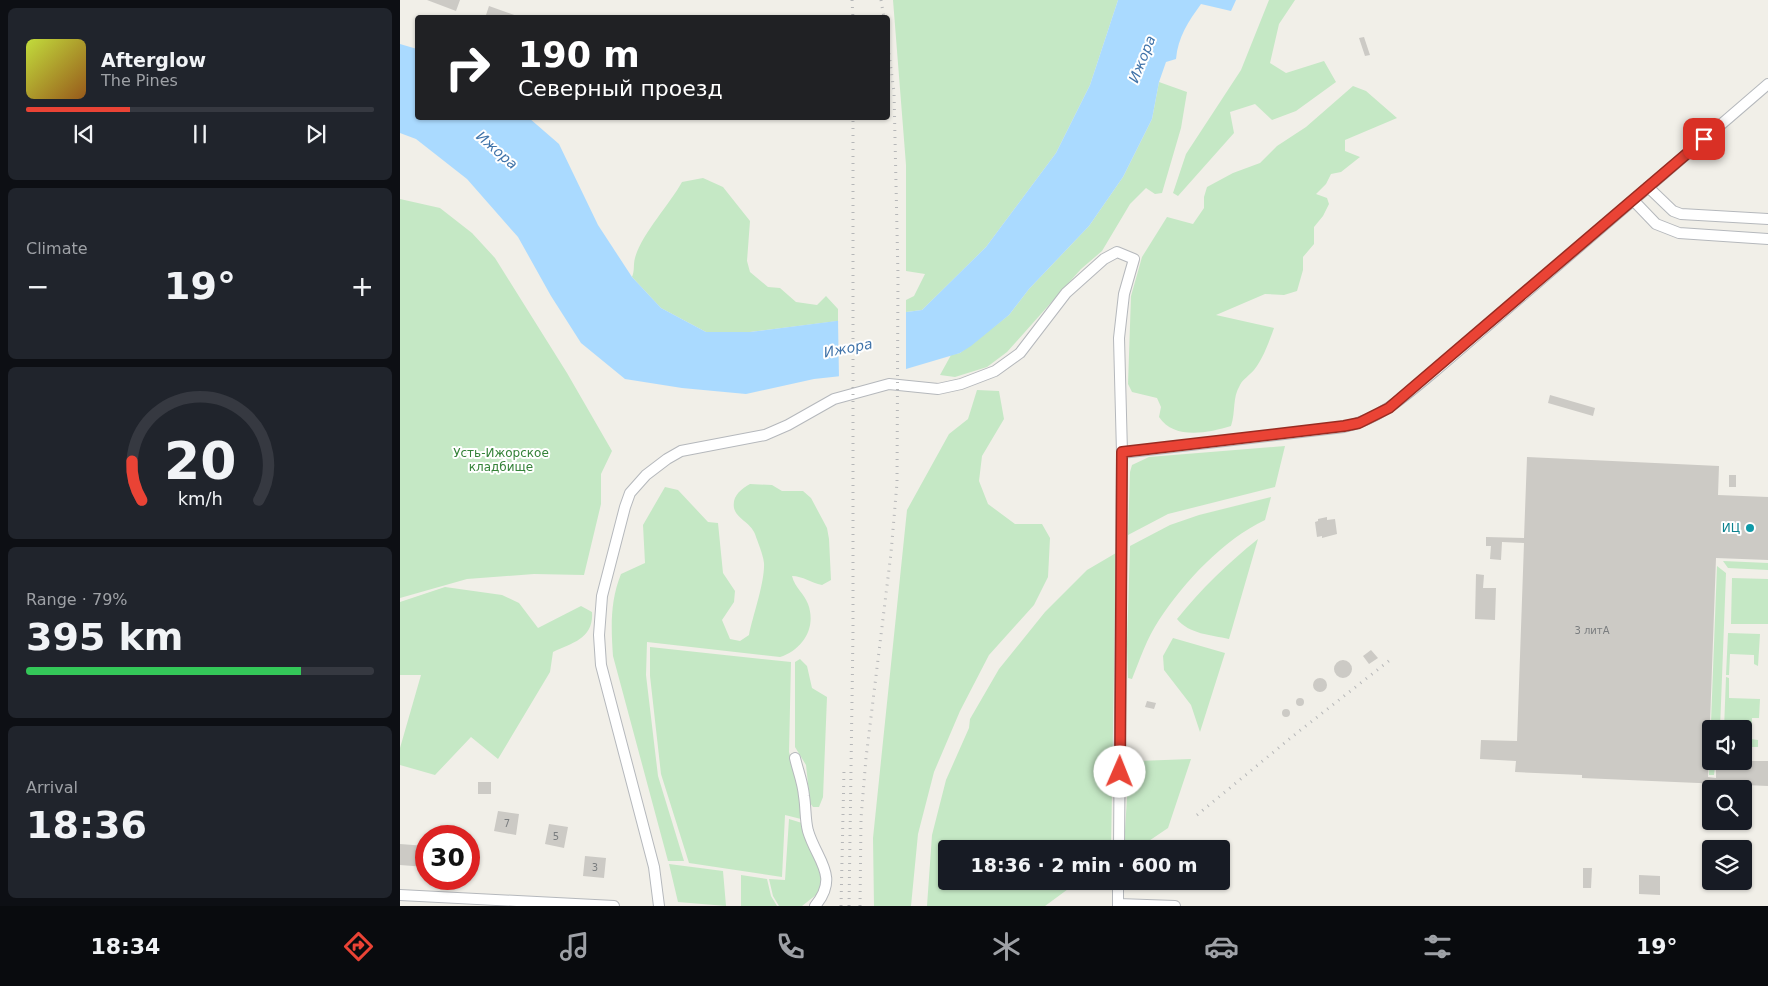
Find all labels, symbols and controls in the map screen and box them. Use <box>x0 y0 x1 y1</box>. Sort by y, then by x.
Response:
water label: Ижора <box>1125 33 1159 85</box>
icon: right <box>435 35 500 100</box>
text: 190 m <box>518 35 640 75</box>
text: Afterglow <box>101 49 206 71</box>
text: The Pines <box>101 71 178 90</box>
text: Северный проезд <box>518 76 723 101</box>
pin <box>1683 118 1725 160</box>
icon: previous <box>70 120 98 148</box>
icon: pause <box>186 120 214 148</box>
icon: next <box>302 120 330 148</box>
icon: arrive <box>1690 125 1718 153</box>
water label: Ижора <box>473 128 521 172</box>
text: Climate <box>26 239 88 258</box>
text: 19° <box>164 264 236 308</box>
text: − <box>26 270 49 303</box>
text: + <box>351 270 374 303</box>
water label: Ижора <box>822 335 874 361</box>
text: 20 <box>164 431 236 491</box>
park label: Усть-Ижорское кладбище <box>453 446 549 474</box>
text: km/h <box>177 488 223 509</box>
place label: ИЦ <box>1722 521 1740 535</box>
marker: ИЦ <box>1744 522 1756 534</box>
text: Range · 79% <box>26 590 128 609</box>
text: 395 km <box>26 615 183 659</box>
house number: 3 литА <box>1574 625 1610 636</box>
map controls <box>1702 720 1752 890</box>
button: sound <box>1702 720 1752 770</box>
position arrow <box>1093 745 1145 797</box>
text: Arrival <box>26 778 78 797</box>
button: search <box>1702 780 1752 830</box>
text: 18:36 <box>26 803 147 847</box>
house number: 7 <box>504 818 510 829</box>
speed limit sign: 30 <box>415 825 480 890</box>
house number: 5 <box>553 831 559 842</box>
button: layers <box>1702 840 1752 890</box>
text: 18:36 · 2 min · 600 m <box>970 854 1198 876</box>
house number: 3 <box>592 862 598 873</box>
icon: directions <box>341 929 376 964</box>
icon: music <box>557 929 592 964</box>
icon: phone <box>773 929 808 964</box>
icon: climate <box>989 929 1024 964</box>
icon: car <box>1204 929 1239 964</box>
icon: filters <box>1420 929 1455 964</box>
text: 18:34 <box>90 934 160 959</box>
text: 19° <box>1636 934 1678 959</box>

